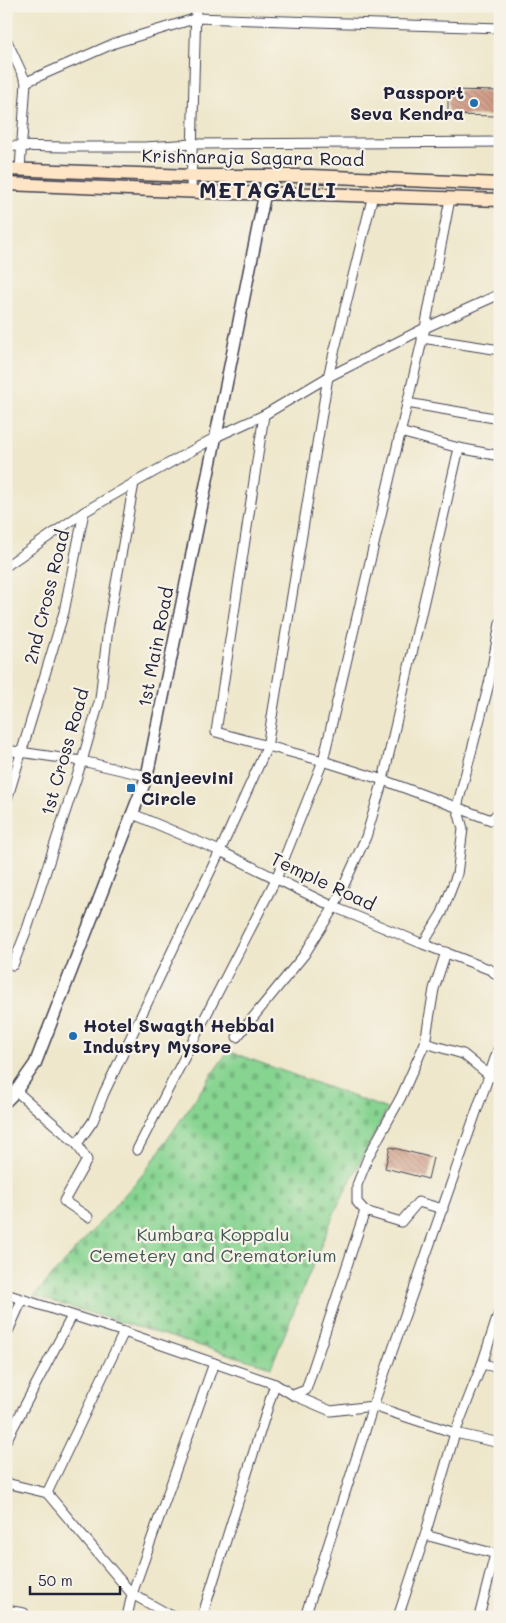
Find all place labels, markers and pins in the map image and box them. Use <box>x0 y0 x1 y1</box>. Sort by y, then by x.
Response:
place label: Passport Seva Kendra <box>350 80 464 125</box>
marker: Passport Seva Kendra <box>468 97 480 109</box>
place label: Sanjeevini Circle <box>141 765 234 810</box>
marker: Sanjeevini Circle <box>125 782 137 794</box>
place label: Hotel Swagth Hebbal Industry Mysore <box>83 1013 274 1058</box>
marker: Hotel Swagth Hebbal Industry Mysore <box>67 1030 79 1042</box>

